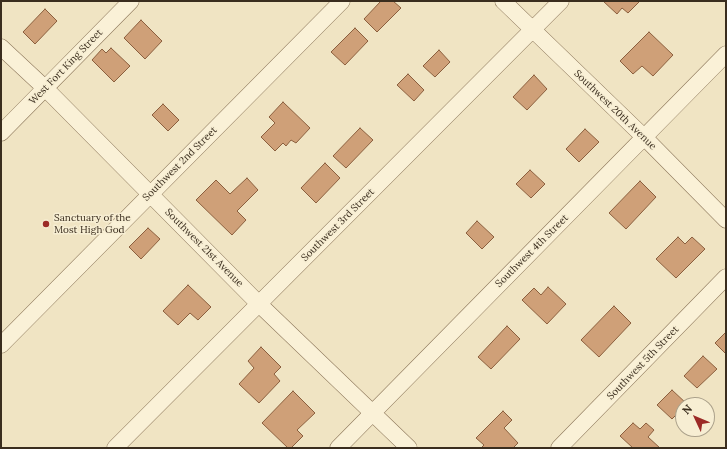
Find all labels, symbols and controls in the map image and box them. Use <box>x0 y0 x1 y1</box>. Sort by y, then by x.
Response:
street label: West Fort King Street <box>27 27 105 107</box>
street label: Southwest 20th Avenue <box>571 68 659 152</box>
street label: Southwest 2nd Street <box>140 124 220 204</box>
street label: Southwest 3rd Street <box>299 186 377 264</box>
street label: Southwest 21st Avenue <box>162 206 246 290</box>
place label: Sanctuary of the Most High God <box>54 212 131 236</box>
street label: Southwest 4th Street <box>493 212 571 290</box>
marker: Sanctuary of the Most High God <box>41 219 51 229</box>
street label: Southwest 5th Street <box>605 324 681 402</box>
north arrow <box>675 397 715 437</box>
text: N <box>679 401 695 417</box>

